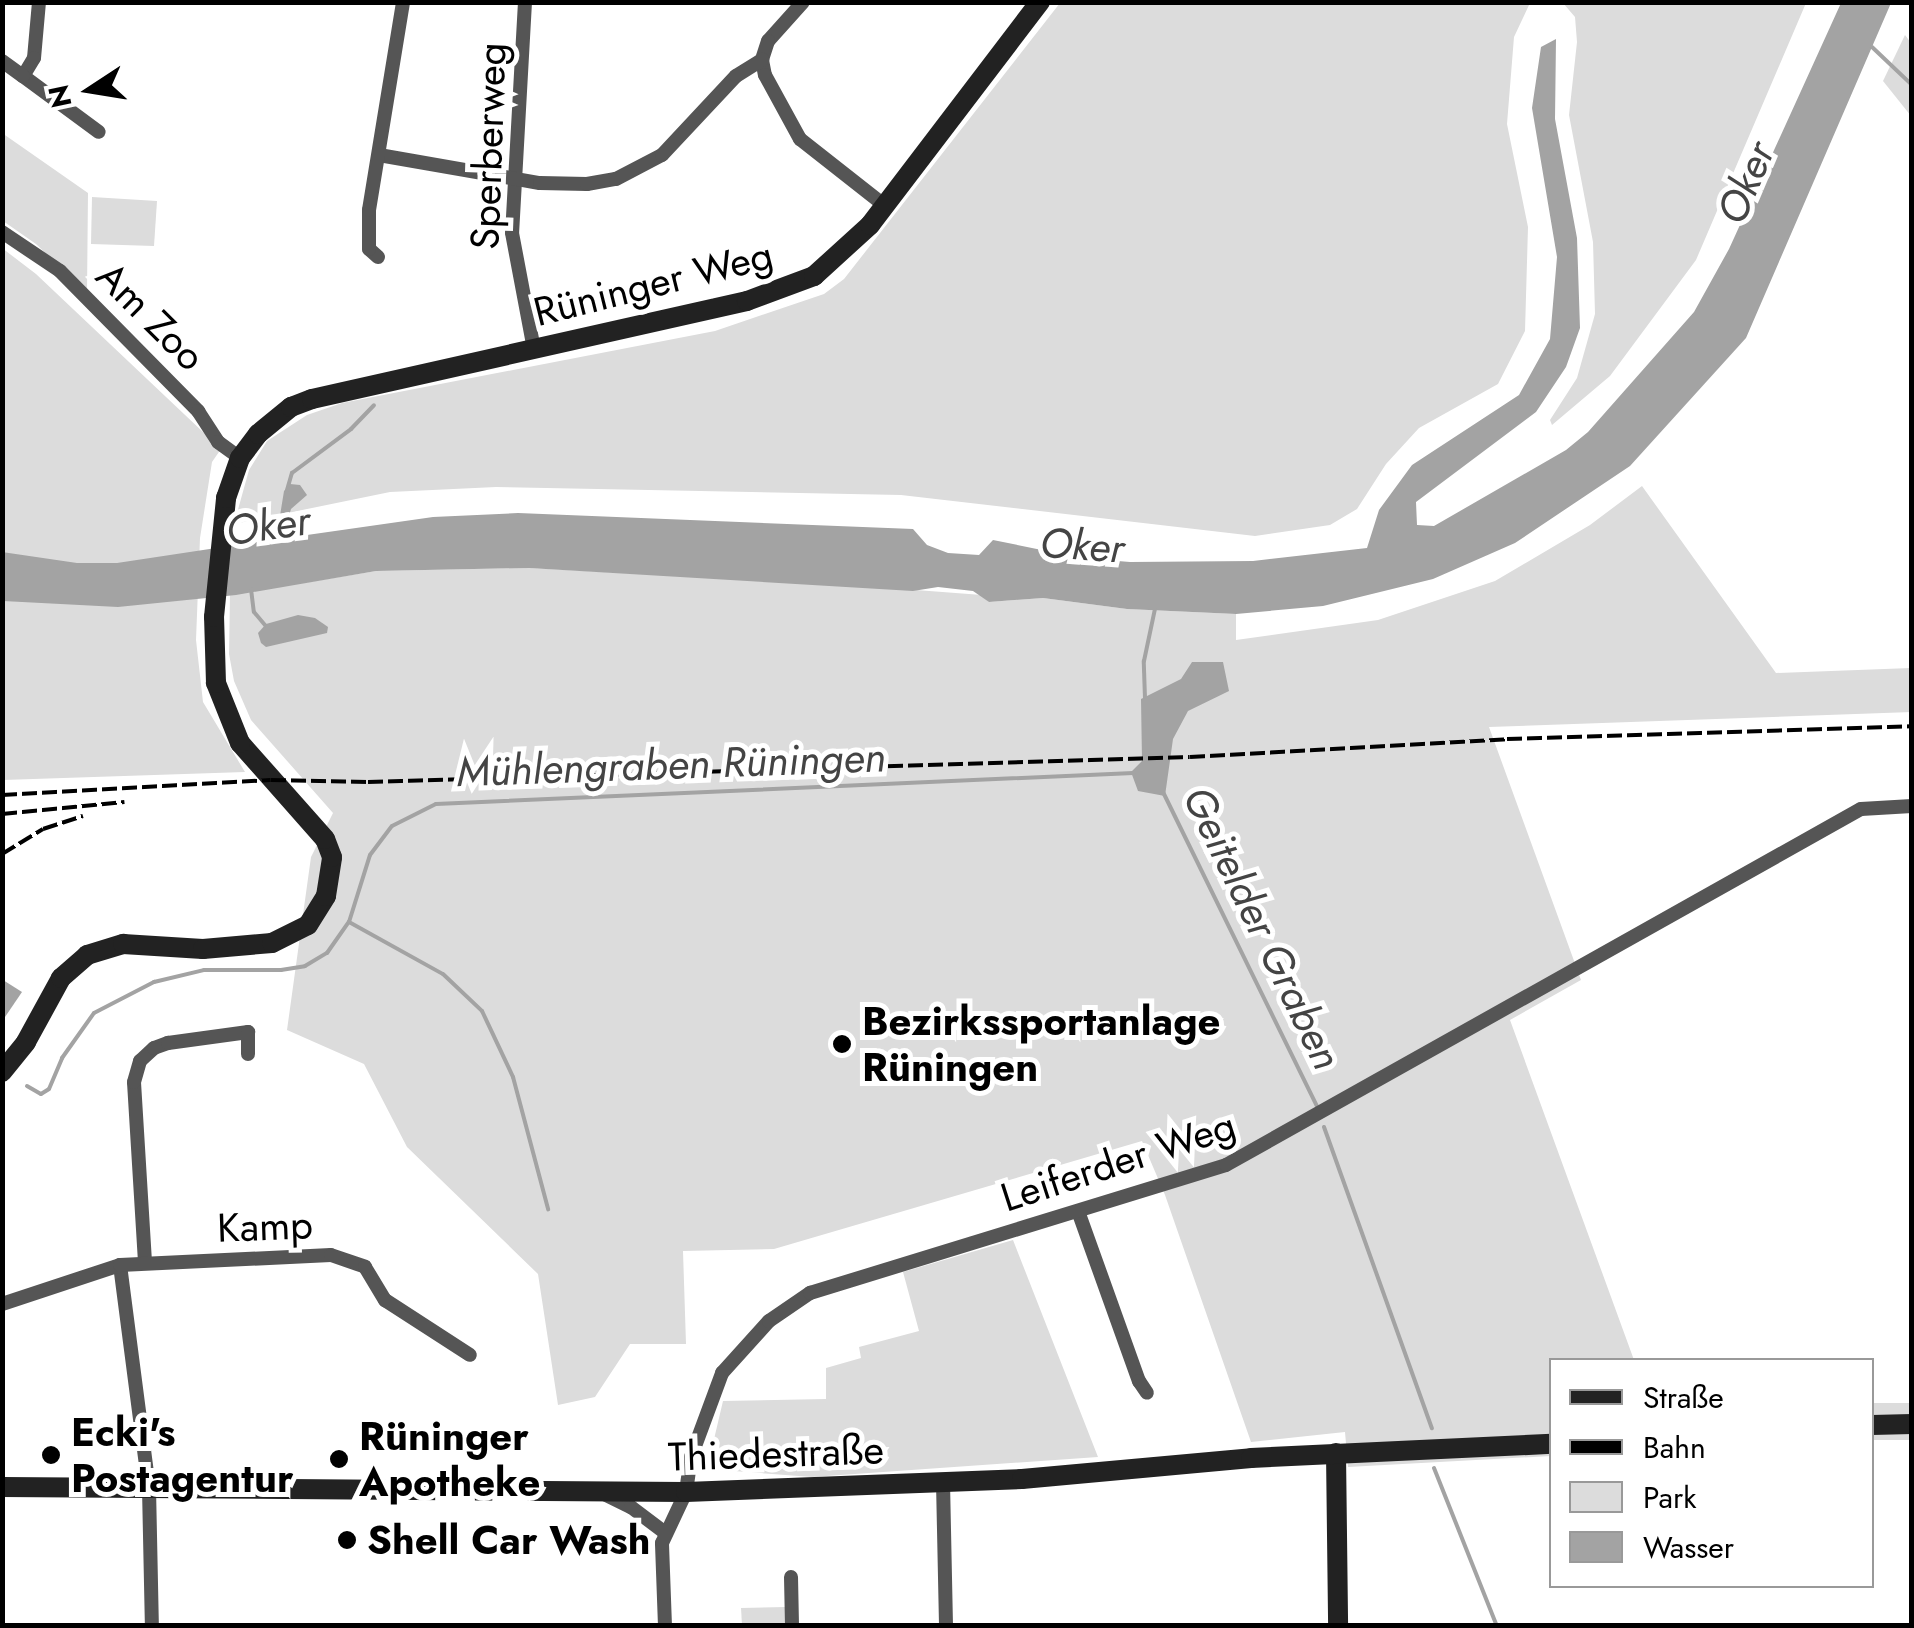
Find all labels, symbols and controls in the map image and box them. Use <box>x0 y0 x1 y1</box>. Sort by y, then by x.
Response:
north arrow <box>40 40 140 140</box>
street label: Sperberweg <box>460 42 516 250</box>
text: N <box>38 81 83 111</box>
water label: Oker <box>1706 134 1786 232</box>
street label: Rüninger Weg <box>528 230 778 336</box>
street label: Am Zoo <box>87 252 215 380</box>
water label: Oker <box>223 495 313 557</box>
water label: Oker <box>1038 518 1126 574</box>
water label: Mühlengraben Rüningen <box>456 732 886 798</box>
water label: Geitelder Graben <box>1172 778 1352 1078</box>
place label: Bezirkssportanlage Rüningen <box>862 997 1220 1091</box>
marker: Bezirkssportanlage Rüningen <box>831 1033 853 1055</box>
street label: Leiferder Weg <box>995 1101 1241 1221</box>
street label: Kamp <box>216 1200 314 1252</box>
legend <box>1549 1358 1874 1588</box>
text: Straße <box>1643 1376 1724 1419</box>
place label: Ecki's Postagentur <box>71 1408 293 1502</box>
place label: Rüninger Apotheke <box>359 1412 540 1506</box>
street label: Thiedestraße <box>667 1425 885 1481</box>
text: Bahn <box>1643 1426 1706 1469</box>
marker: Ecki's Postagentur <box>40 1444 62 1466</box>
marker: Rüninger Apotheke <box>328 1448 350 1470</box>
text: Park <box>1643 1476 1696 1519</box>
place label: Shell Car Wash <box>367 1516 650 1564</box>
text: Wasser <box>1643 1526 1734 1569</box>
marker: Shell Car Wash <box>336 1529 358 1551</box>

